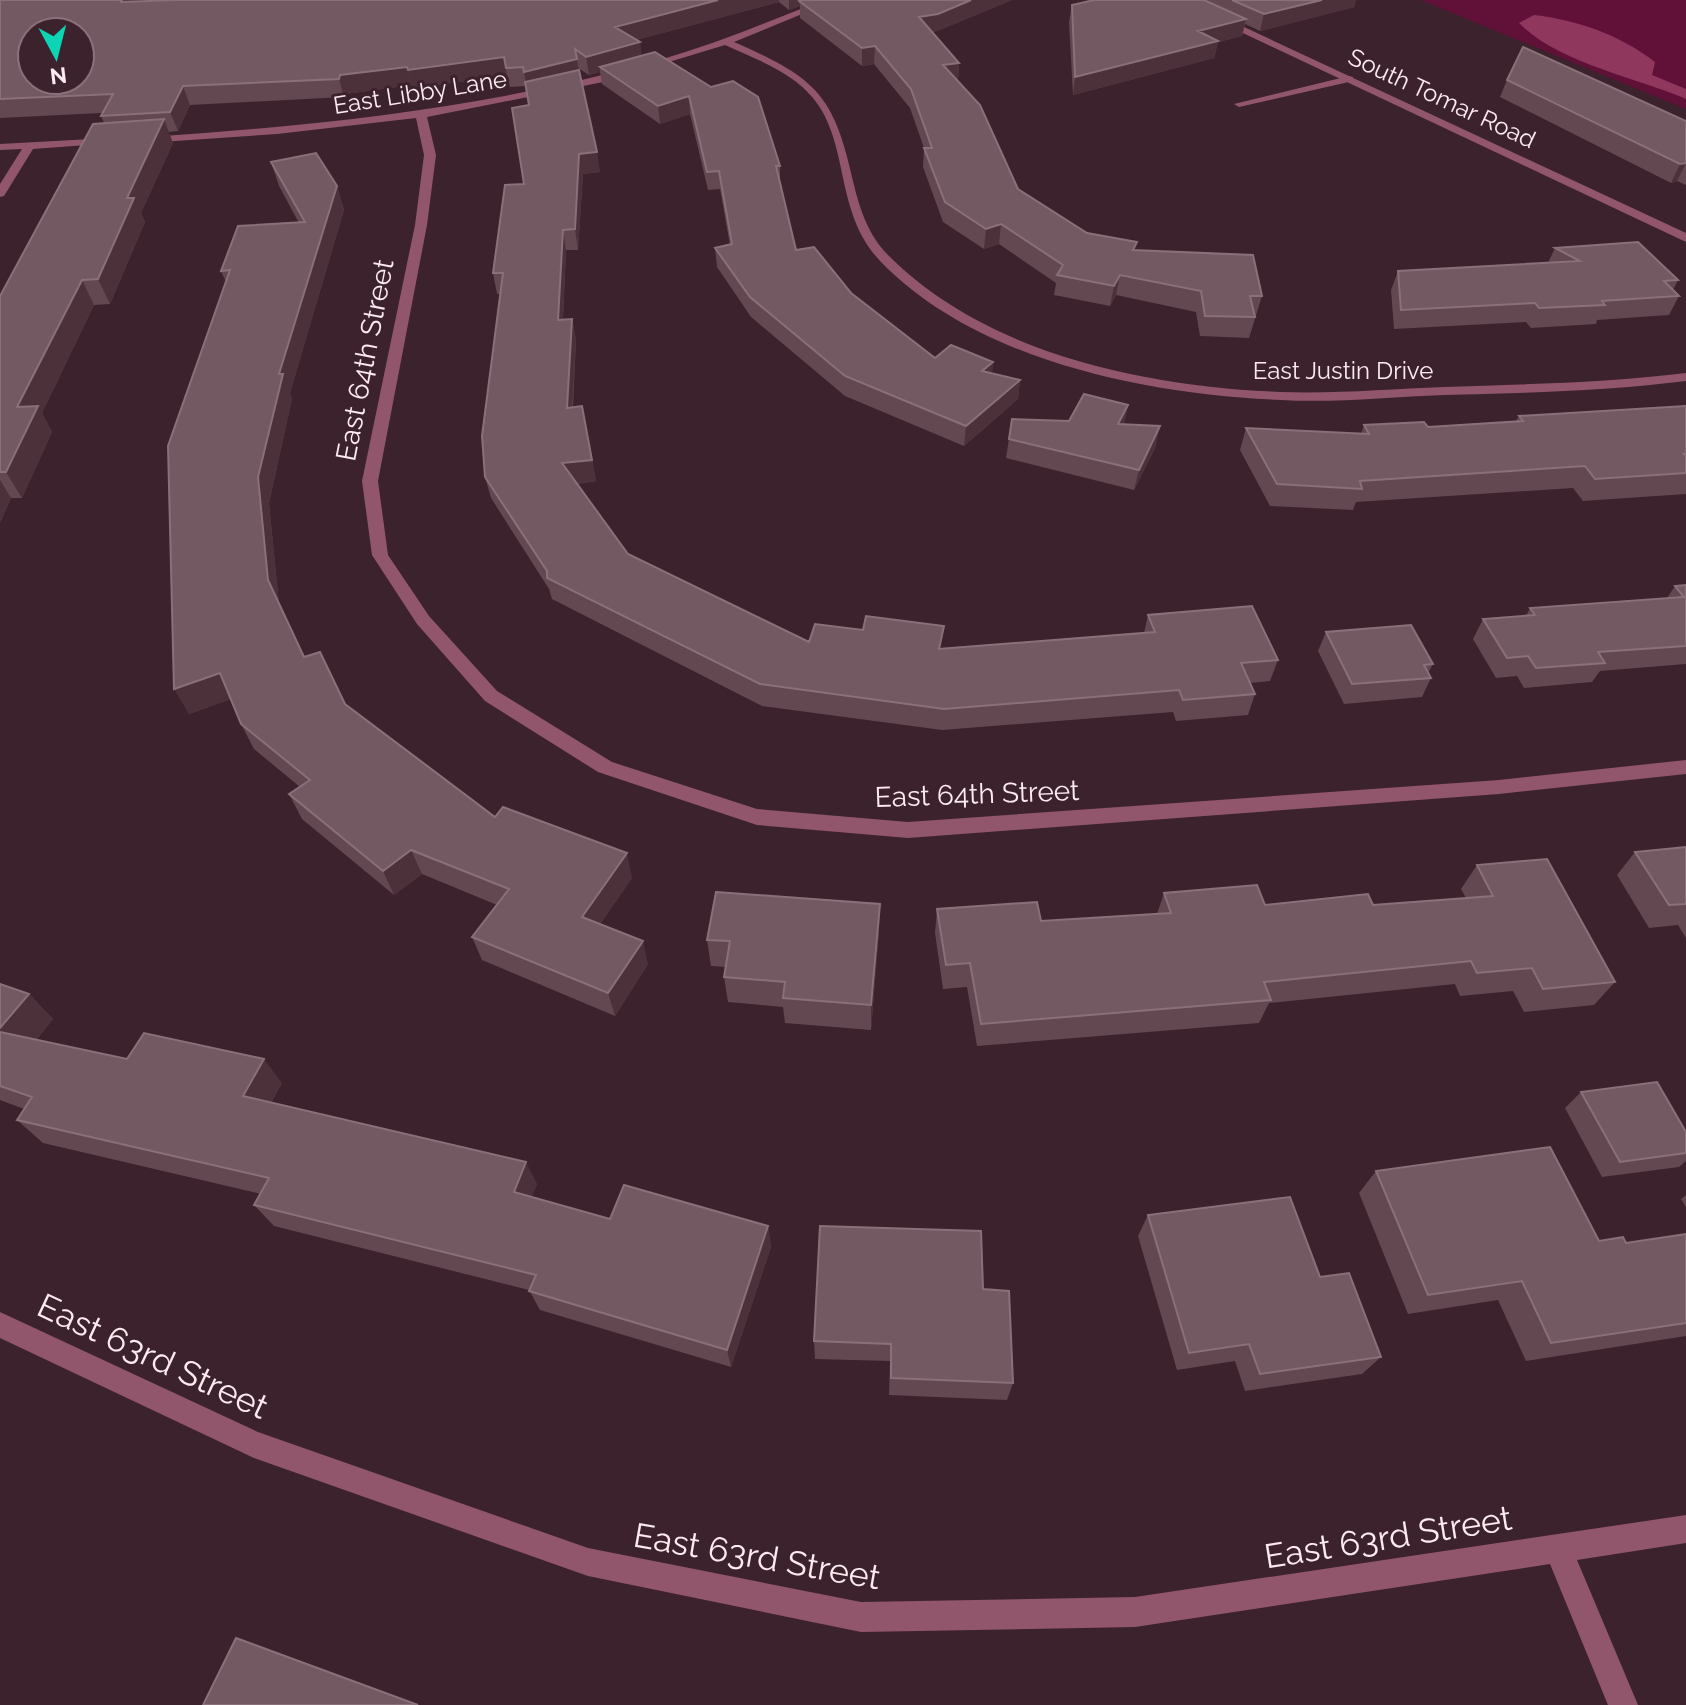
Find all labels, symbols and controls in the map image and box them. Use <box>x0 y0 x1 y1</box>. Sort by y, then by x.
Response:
north arrow <box>16 16 96 96</box>
street label: South Tomar Road <box>1344 42 1540 154</box>
text: N <box>49 62 68 90</box>
street label: East Libby Lane <box>331 64 509 120</box>
street label: East 64th Street <box>329 256 401 464</box>
street label: East Justin Drive <box>1253 356 1433 385</box>
street label: East 64th Street <box>874 774 1081 814</box>
street label: East 63rd Street <box>31 1285 275 1427</box>
street label: East 63rd Street <box>1262 1498 1515 1576</box>
street label: East 63rd Street <box>631 1515 884 1597</box>

